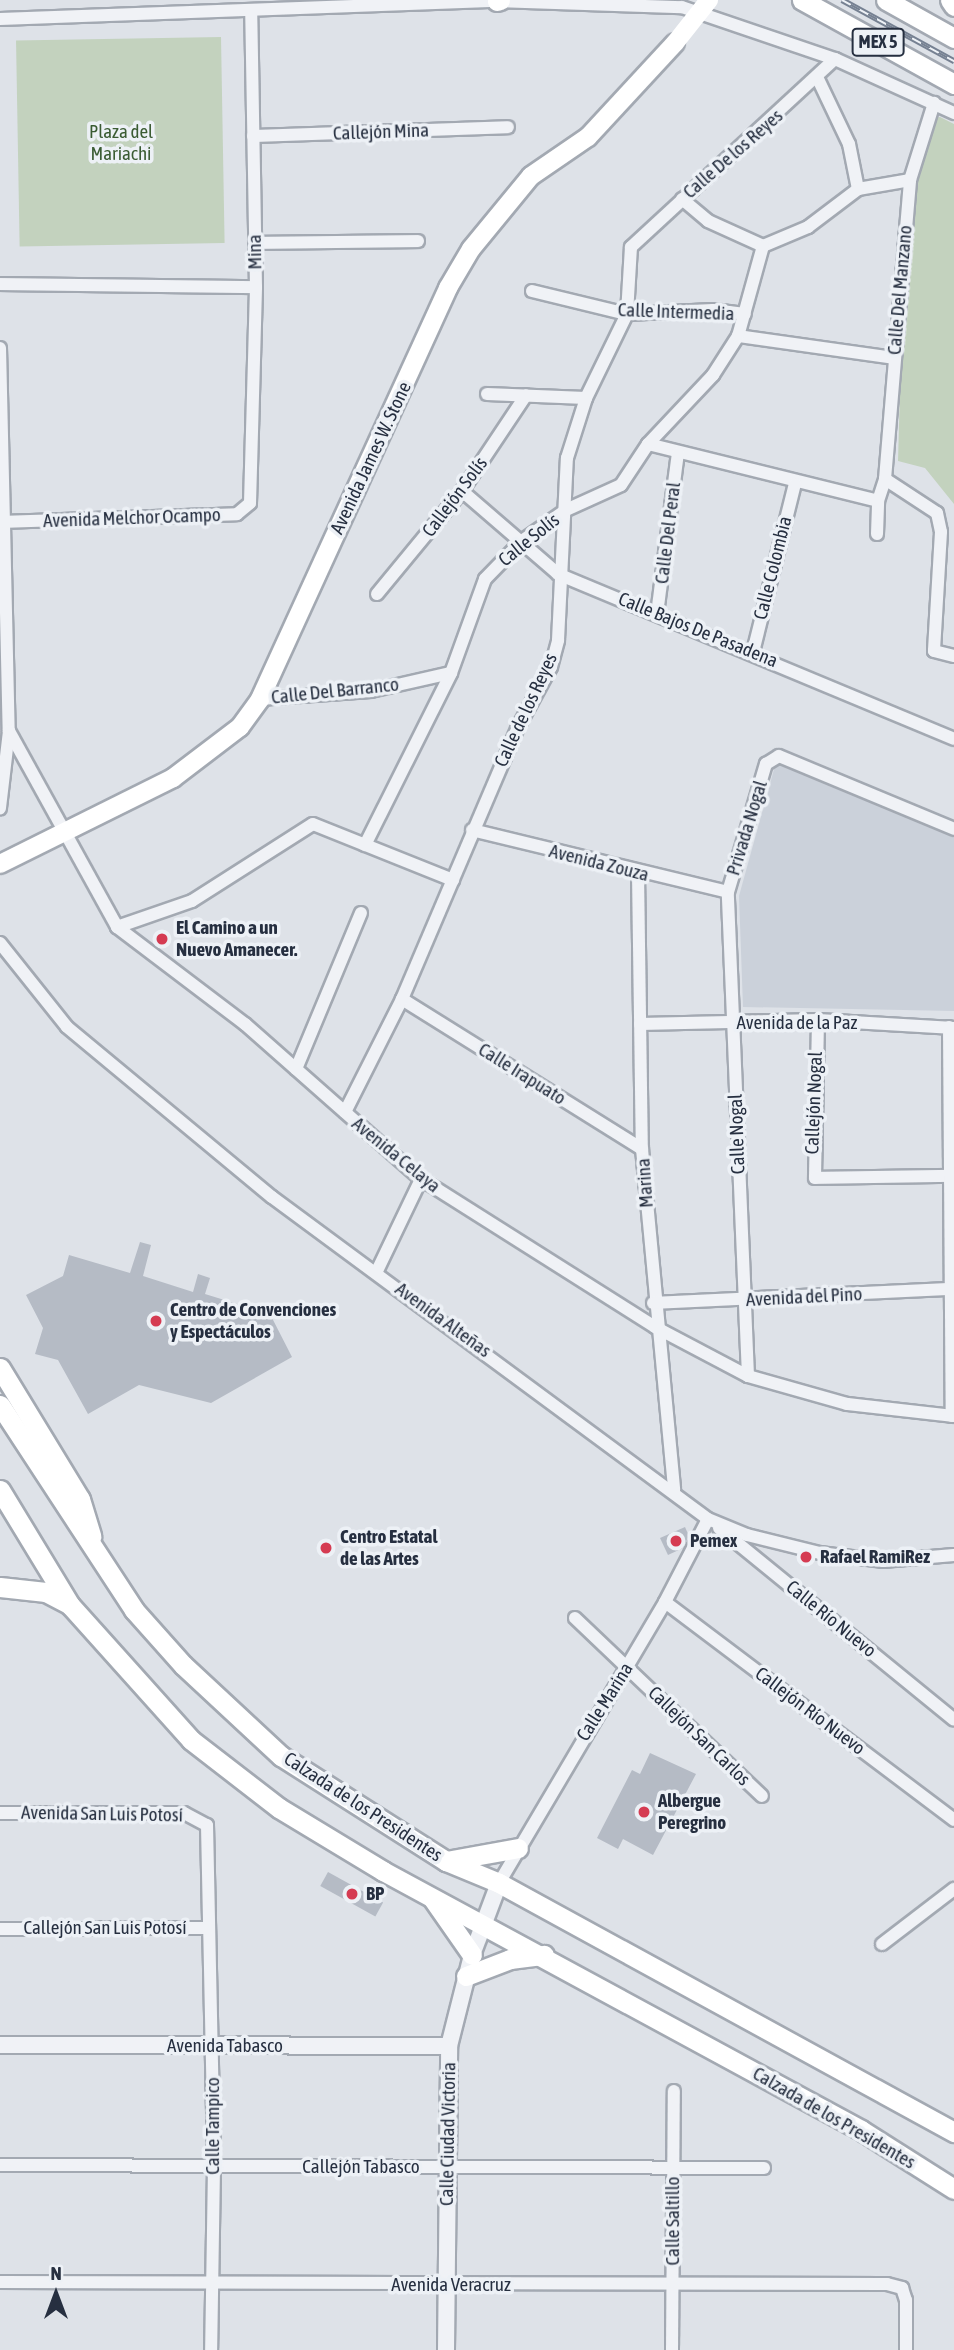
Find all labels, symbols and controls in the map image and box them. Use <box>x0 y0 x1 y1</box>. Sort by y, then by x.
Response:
road number: MEX 5 <box>850 28 906 56</box>
street label: Calle De los Reyes <box>679 105 787 203</box>
street label: Callejón Mina <box>333 119 429 145</box>
park label: Plaza del Mariachi <box>89 121 153 165</box>
street label: Calle Del Manzano <box>883 224 917 356</box>
street label: Mina <box>243 234 267 270</box>
street label: Calle Intermedia <box>617 299 735 325</box>
street label: Avenida James W. Stone <box>326 378 416 538</box>
street label: Callejón Solís <box>418 453 492 541</box>
street label: Calle Del Peral <box>650 481 686 585</box>
street label: Avenida Melchor Ocampo <box>43 504 221 532</box>
street label: Calle Solís <box>494 509 564 571</box>
street label: Calle Colombia <box>749 514 797 622</box>
street label: Calle Bajos De Pasadena <box>615 588 781 672</box>
street label: Calle de los Reyes <box>490 650 562 770</box>
street label: Calle Del Barranco <box>270 673 400 709</box>
street label: Privada Nogal <box>722 778 772 878</box>
street label: Avenida Zouza <box>547 840 651 886</box>
place label: El Camino a un Nuevo Amanecer. <box>176 917 297 961</box>
marker: El Camino a un Nuevo Amanecer. <box>154 931 170 947</box>
street label: Avenida de la Paz <box>737 1012 857 1034</box>
street label: Calle Irapuato <box>474 1038 570 1110</box>
street label: Callejón Nogal <box>801 1051 827 1155</box>
street label: Calle Nogal <box>724 1093 750 1175</box>
street label: Avenida Celaya <box>347 1112 445 1198</box>
street label: Marina <box>632 1157 658 1209</box>
street label: Avenida Alteñas <box>391 1278 495 1362</box>
street label: Avenida del Pino <box>745 1283 863 1311</box>
place label: Centro de Convenciones y Espectáculos <box>170 1299 336 1343</box>
marker: Centro de Convenciones y Espectáculos <box>148 1313 164 1329</box>
place label: Centro Estatal de las Artes <box>340 1526 437 1570</box>
place label: Pemex <box>690 1530 738 1552</box>
marker: Pemex <box>668 1533 684 1549</box>
marker: Centro Estatal de las Artes <box>318 1540 334 1556</box>
place label: Rafael RamiRez <box>820 1546 930 1568</box>
marker: Rafael RamiRez <box>798 1549 814 1565</box>
street label: Calle Río Nuevo <box>781 1576 881 1662</box>
street label: Calle Marina <box>572 1659 638 1745</box>
street label: Callejón Río Nuevo <box>751 1662 869 1760</box>
street label: Callejón San Carlos <box>643 1682 755 1790</box>
street label: Calzada de los Presidentes <box>280 1747 446 1867</box>
place label: Albergue Peregrino <box>658 1790 726 1834</box>
street label: Avenida San Luis Potosí <box>21 1801 183 1827</box>
marker: Albergue Peregrino <box>636 1804 652 1820</box>
place label: BP <box>366 1883 384 1905</box>
marker: BP <box>344 1886 360 1902</box>
street label: Callejón San Luis Potosí <box>23 1917 187 1939</box>
street label: Avenida Tabasco <box>167 2035 283 2057</box>
street label: Calle Ciudad Victoria <box>435 2062 461 2206</box>
street label: Calzada de los Presidentes <box>749 2062 919 2174</box>
street label: Calle Tampico <box>202 2077 224 2175</box>
street label: Callejón Tabasco <box>302 2156 420 2178</box>
street label: Calle Saltillo <box>662 2177 684 2265</box>
north arrow <box>21 2259 91 2329</box>
text: N <box>50 2262 62 2284</box>
street label: Avenida Veracruz <box>391 2274 511 2296</box>

